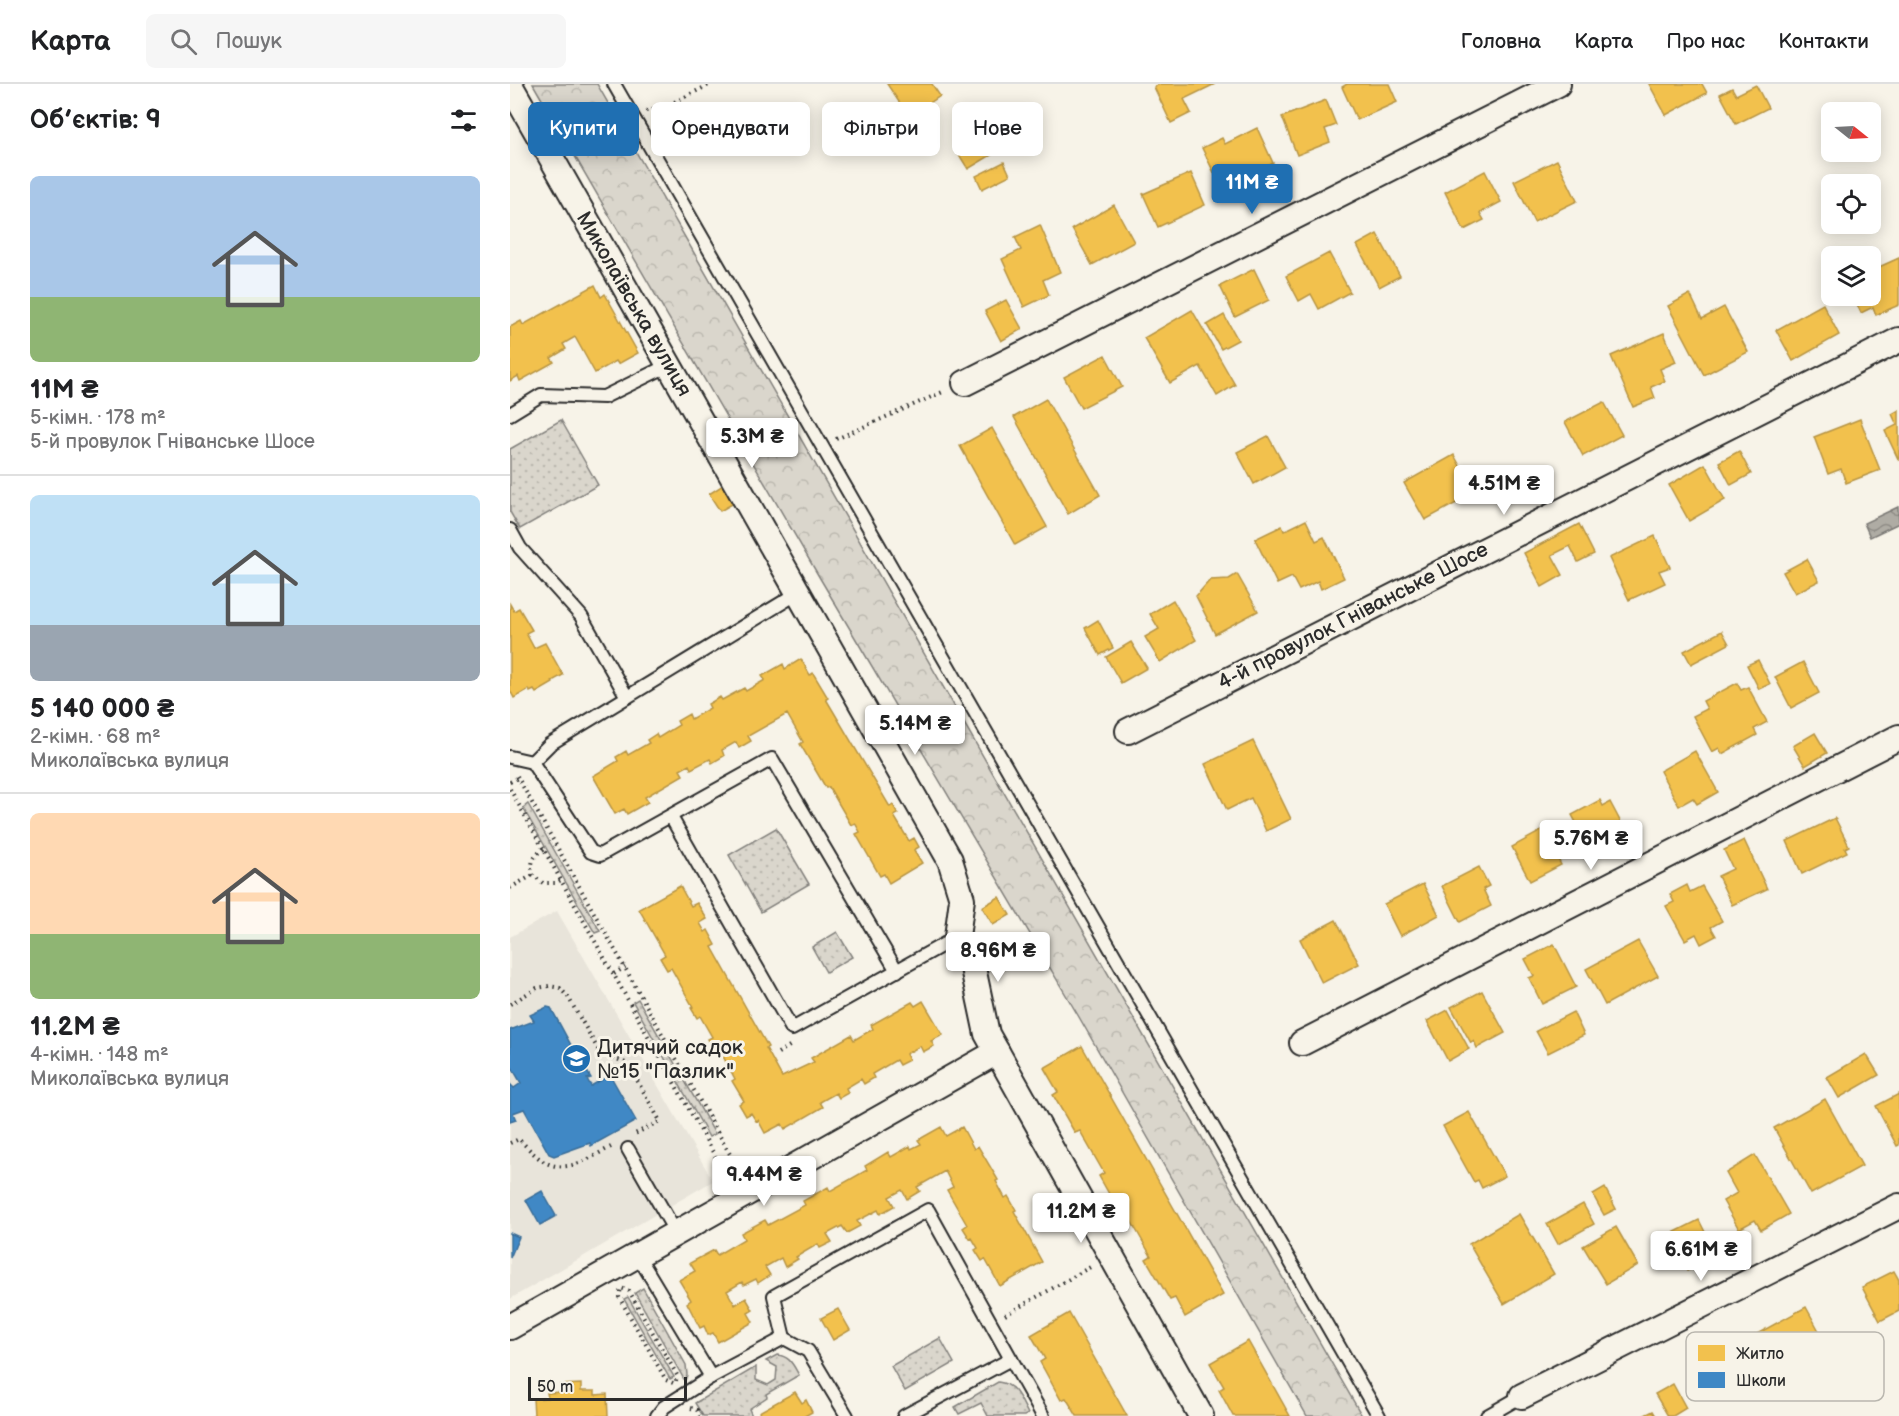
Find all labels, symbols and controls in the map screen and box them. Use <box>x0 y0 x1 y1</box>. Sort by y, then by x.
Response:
search box <box>146 14 566 68</box>
text: Карта <box>30 25 110 58</box>
icon: search <box>167 25 200 58</box>
text: Пошук <box>215 28 282 55</box>
text: Головна <box>1461 29 1541 54</box>
text: Карта <box>1574 29 1633 54</box>
text: Про нас <box>1666 29 1745 54</box>
text: Контакти <box>1778 29 1869 54</box>
chip: Купити <box>528 102 639 156</box>
chip: Орендувати <box>651 102 810 156</box>
chip: Фільтри <box>822 102 940 156</box>
chip: Нове <box>952 102 1043 156</box>
north arrow <box>1821 102 1881 162</box>
map controls <box>1821 102 1881 306</box>
icon: filters <box>447 104 480 137</box>
text: Об’єктів: 9 <box>30 105 161 136</box>
pin: 11M ₴ <box>1210 164 1294 215</box>
text: 11M ₴ <box>1226 171 1278 195</box>
button: locate <box>1821 174 1881 234</box>
street label: Миколаївська вулиця <box>571 207 697 401</box>
icon: home <box>201 215 309 323</box>
button: layers <box>1821 246 1881 306</box>
text: 11M ₴ <box>30 375 99 406</box>
text: 5-кімн. · 178 m² <box>30 406 166 430</box>
pin: 5.3M ₴ <box>703 418 801 469</box>
text: 5.3M ₴ <box>720 425 784 449</box>
text: 5-й провулок Гніванське Шосе <box>30 430 315 454</box>
pin: 4.51M ₴ <box>1449 465 1559 516</box>
text: 4.51M ₴ <box>1468 472 1540 496</box>
icon: home <box>201 534 309 642</box>
street label: 4-й провулок Гніванське Шосе <box>1214 537 1493 695</box>
text: 5 140 000 ₴ <box>30 694 174 725</box>
pin: 5.14M ₴ <box>860 705 970 756</box>
text: 5.14M ₴ <box>879 712 951 736</box>
text: 2-кімн. · 68 m² <box>30 725 161 749</box>
text: Миколаївська вулиця <box>30 749 229 773</box>
pin: 5.76M ₴ <box>1536 820 1646 871</box>
text: 5.76M ₴ <box>1554 827 1628 851</box>
icon: home <box>201 852 309 960</box>
pin: 8.96M ₴ <box>943 932 1053 983</box>
text: 8.96M ₴ <box>960 939 1036 963</box>
text: 11.2M ₴ <box>30 1012 120 1043</box>
place label: Дитячий садок №15 "Пазлик" <box>597 1035 743 1084</box>
text: 4-кімн. · 148 m² <box>30 1043 169 1067</box>
school or university icon: Дитячий садок №15 "Пазлик" <box>560 1043 592 1075</box>
text: Миколаївська вулиця <box>30 1067 229 1091</box>
pin: 9.44M ₴ <box>709 1156 819 1207</box>
text: 9.44M ₴ <box>726 1163 802 1187</box>
pin: 11.2M ₴ <box>1026 1193 1136 1244</box>
text: 11.2M ₴ <box>1046 1200 1116 1224</box>
pin: 6.61M ₴ <box>1646 1231 1756 1282</box>
text: 6.61M ₴ <box>1664 1238 1738 1262</box>
legend <box>1686 1332 1884 1401</box>
text: Житло <box>1736 1345 1784 1364</box>
text: Школи <box>1736 1372 1786 1391</box>
scale bar <box>528 1374 687 1402</box>
text: 50 m <box>537 1378 573 1397</box>

